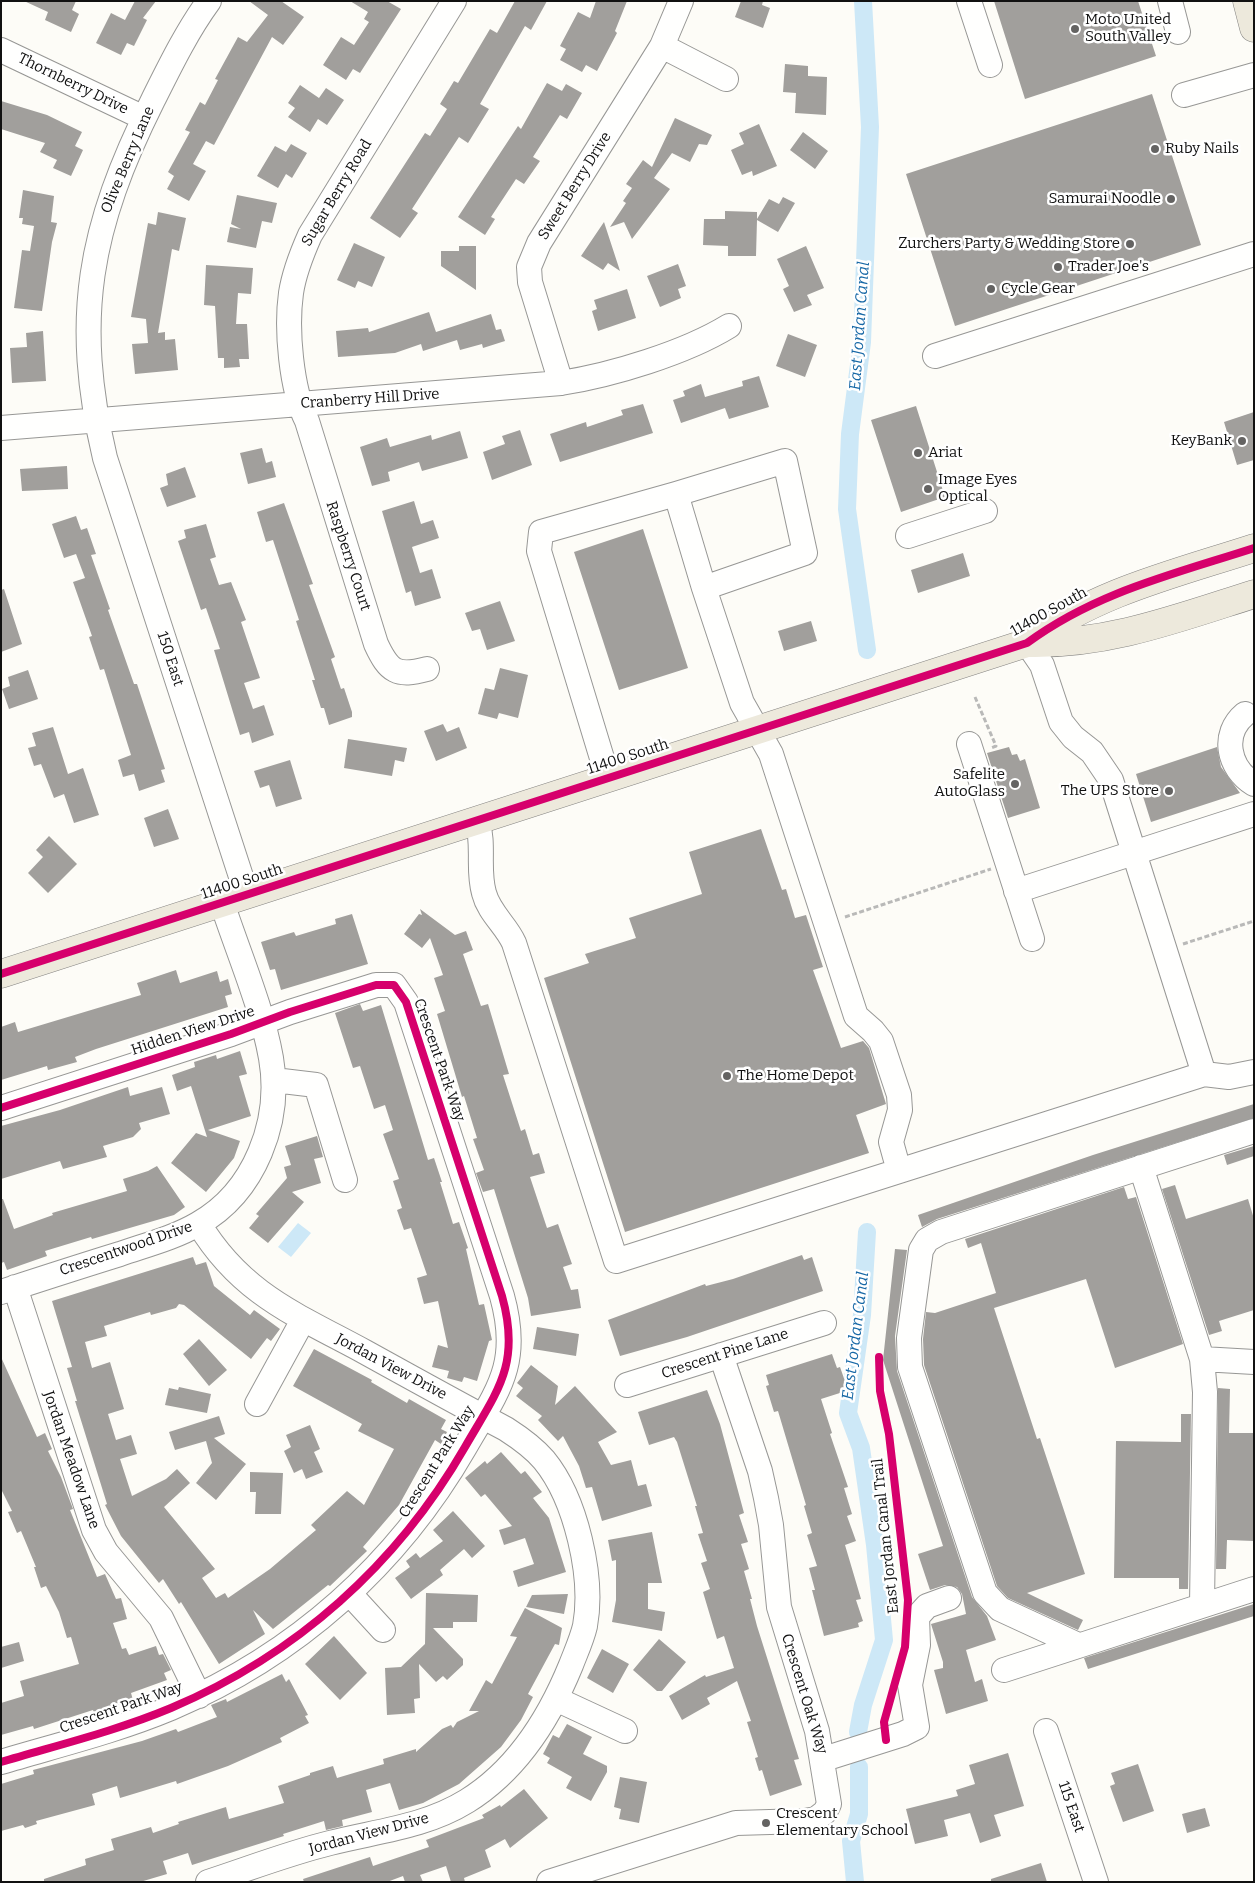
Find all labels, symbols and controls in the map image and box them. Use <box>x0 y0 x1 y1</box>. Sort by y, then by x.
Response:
place label: Moto United South Valley <box>1085 11 1171 46</box>
marker: Moto United South Valley <box>1069 23 1081 35</box>
street label: Thornberry Drive <box>15 49 131 119</box>
street label: Olive Berry Lane <box>97 104 159 216</box>
street label: Sweet Berry Drive <box>535 129 615 243</box>
street label: Sugar Berry Road <box>298 136 376 250</box>
place label: Ruby Nails <box>1165 140 1239 158</box>
marker: Ruby Nails <box>1149 143 1161 155</box>
place label: Samurai Noodle <box>1048 190 1161 208</box>
marker: Samurai Noodle <box>1165 193 1177 205</box>
place label: Zurchers Party & Wedding Store <box>898 235 1120 253</box>
marker: Zurchers Party & Wedding Store <box>1124 238 1136 250</box>
place label: Trader Joe's <box>1068 258 1149 276</box>
water label: East Jordan Canal <box>846 261 874 391</box>
marker: Trader Joe's <box>1052 261 1064 273</box>
place label: Cycle Gear <box>1001 280 1075 298</box>
marker: Cycle Gear <box>985 283 997 295</box>
street label: Cranberry Hill Drive <box>300 385 440 413</box>
place label: KeyBank <box>1171 432 1232 450</box>
marker: KeyBank <box>1236 435 1248 447</box>
place label: Ariat <box>928 444 963 462</box>
marker: Ariat <box>912 447 924 459</box>
place label: Image Eyes Optical <box>938 471 1017 506</box>
marker: Image Eyes Optical <box>922 483 934 495</box>
street label: Raspberry Court <box>322 499 374 613</box>
street label: 11400 South <box>1008 584 1090 640</box>
street label: 150 East <box>153 629 187 689</box>
street label: 11400 South <box>585 735 671 779</box>
place label: Safelite AutoGlass <box>934 766 1005 801</box>
marker: Safelite AutoGlass <box>1009 778 1021 790</box>
place label: The UPS Store <box>1061 782 1159 800</box>
marker: The UPS Store <box>1163 785 1175 797</box>
street label: 11400 South <box>199 860 285 904</box>
street label: Crescent Park Way <box>410 996 468 1124</box>
street label: Hidden View Drive <box>129 1003 257 1059</box>
place label: The Home Depot <box>737 1067 854 1085</box>
marker: The Home Depot <box>721 1070 733 1082</box>
street label: Crescentwood Drive <box>57 1218 195 1280</box>
water label: East Jordan Canal <box>839 1271 873 1401</box>
street label: Crescent Pine Lane <box>659 1325 791 1383</box>
street label: Jordan View Drive <box>332 1330 450 1404</box>
street label: Jordan Meadow Lane <box>39 1389 103 1531</box>
street label: Crescent Park Way <box>395 1403 479 1521</box>
street label: East Jordan Canal Trail <box>869 1457 903 1615</box>
street label: Crescent Oak Way <box>777 1632 831 1756</box>
street label: Crescent Park Way <box>57 1679 185 1737</box>
street label: 115 East <box>1054 1779 1088 1835</box>
place label: Crescent Elementary School <box>776 1805 908 1840</box>
street label: Jordan View Drive <box>307 1809 431 1859</box>
marker: Crescent Elementary School <box>760 1817 772 1829</box>

